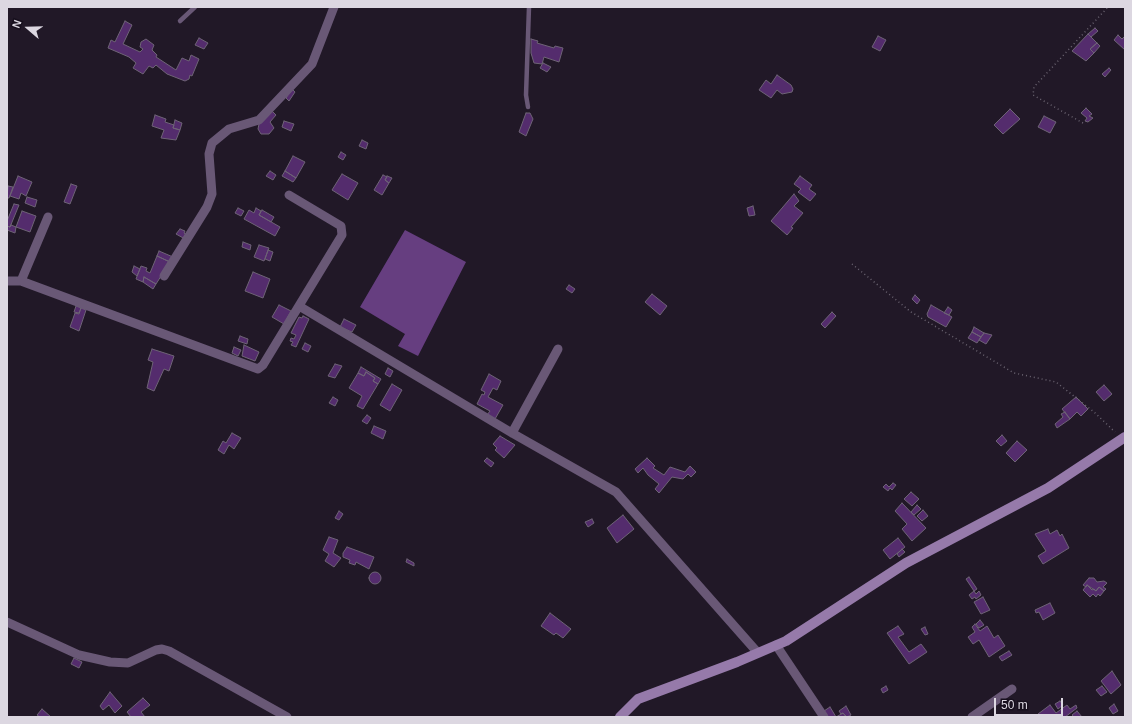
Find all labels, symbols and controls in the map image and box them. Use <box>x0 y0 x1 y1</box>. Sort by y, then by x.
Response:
north arrow <box>8 8 48 48</box>
text: N <box>10 18 24 30</box>
scale bar <box>996 690 1065 716</box>
text: 50 m <box>1001 698 1028 712</box>

